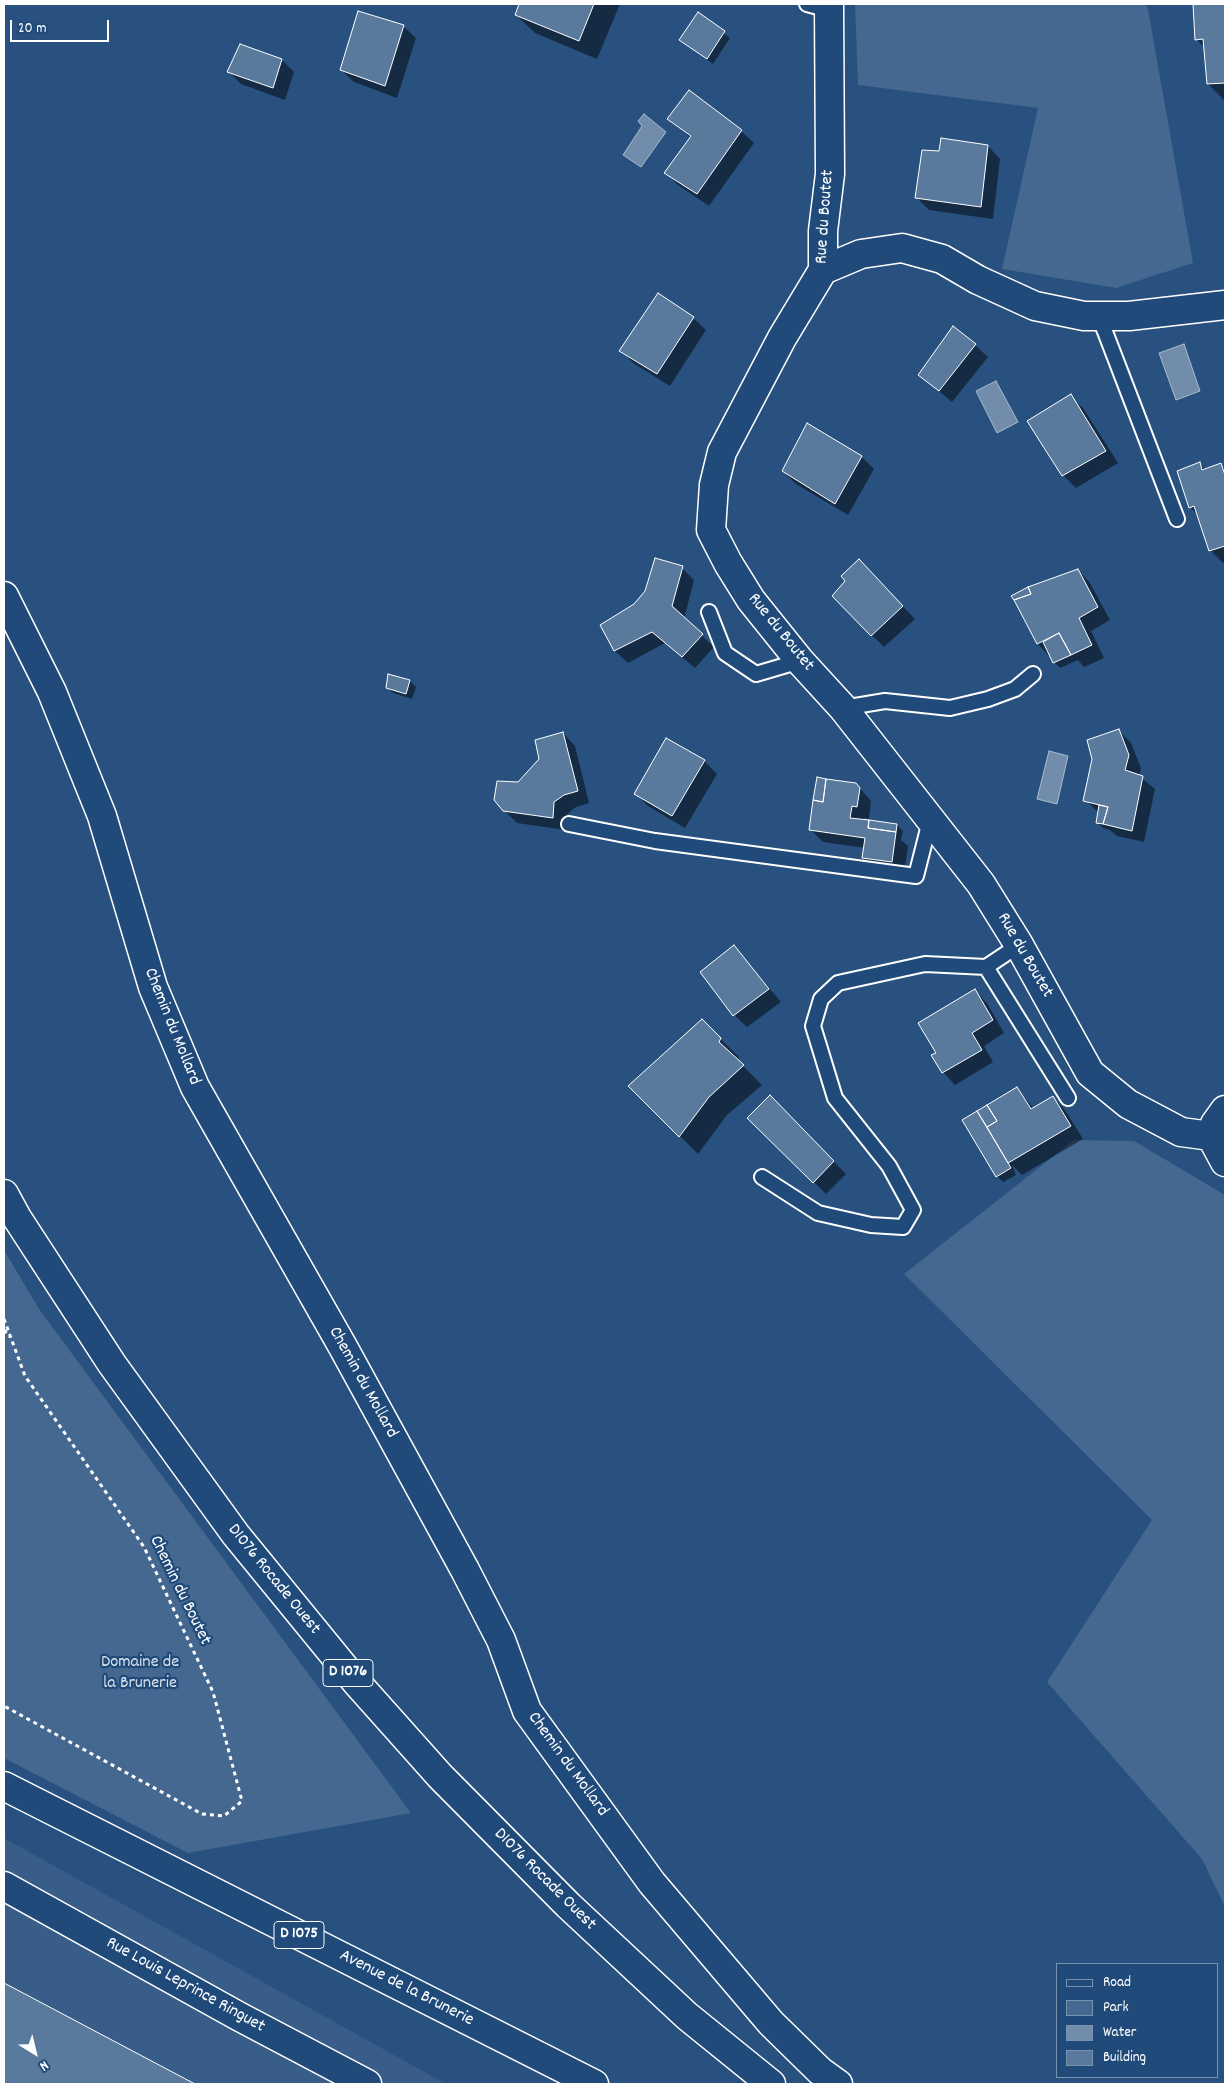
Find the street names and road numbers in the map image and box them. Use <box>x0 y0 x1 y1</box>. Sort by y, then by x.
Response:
street label: Rue du Boutet <box>812 169 840 265</box>
street label: Rue du Boutet <box>742 590 818 676</box>
street label: Rue du Boutet <box>991 910 1057 1002</box>
street label: Chemin du Mollard <box>138 965 204 1089</box>
street label: Chemin du Mollard <box>322 1323 402 1443</box>
street label: D1076 Rocade Ouest <box>222 1520 324 1640</box>
street label: Chemin du Boutet <box>143 1533 215 1649</box>
road number: D 1076 <box>323 1660 373 1686</box>
street label: Chemin du Mollard <box>522 1708 612 1822</box>
street label: D1076 Rocade Ouest <box>488 1824 600 1936</box>
road number: D 1075 <box>274 1922 324 1948</box>
street label: Rue Louis Leprince Ringuet <box>102 1933 268 2039</box>
street label: Avenue de la Brunerie <box>335 1946 477 2032</box>

